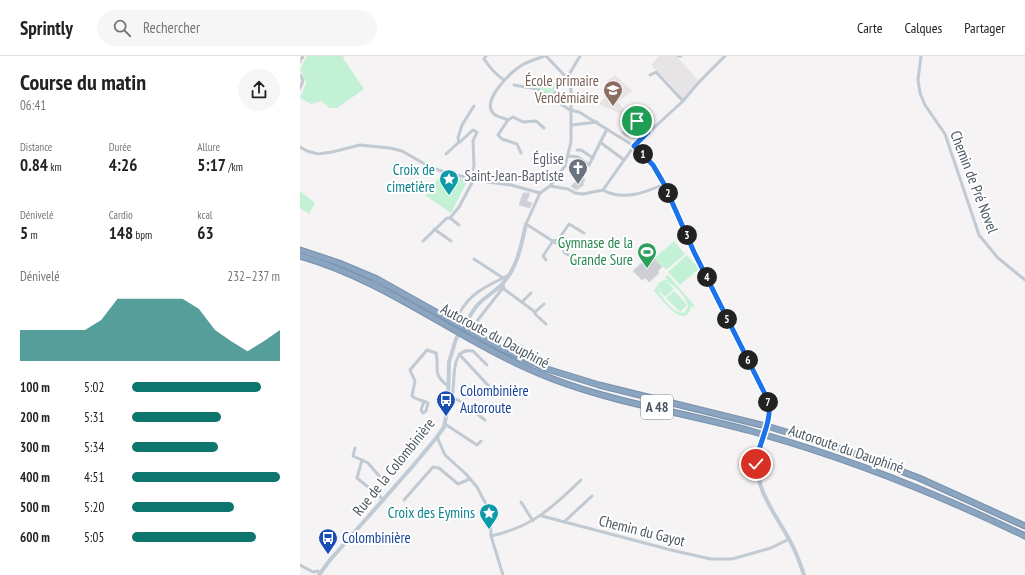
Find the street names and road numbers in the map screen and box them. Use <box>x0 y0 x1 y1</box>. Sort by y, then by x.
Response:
street label: Chemin de Pré Novel <box>946 128 1003 236</box>
street label: Autoroute du Dauphiné <box>438 299 553 372</box>
road number: A 48 <box>641 395 673 419</box>
street label: Rue de la Colombinière <box>348 414 439 519</box>
street label: Autoroute du Dauphiné <box>786 420 906 477</box>
street label: Chemin du Gayot <box>597 511 687 550</box>

